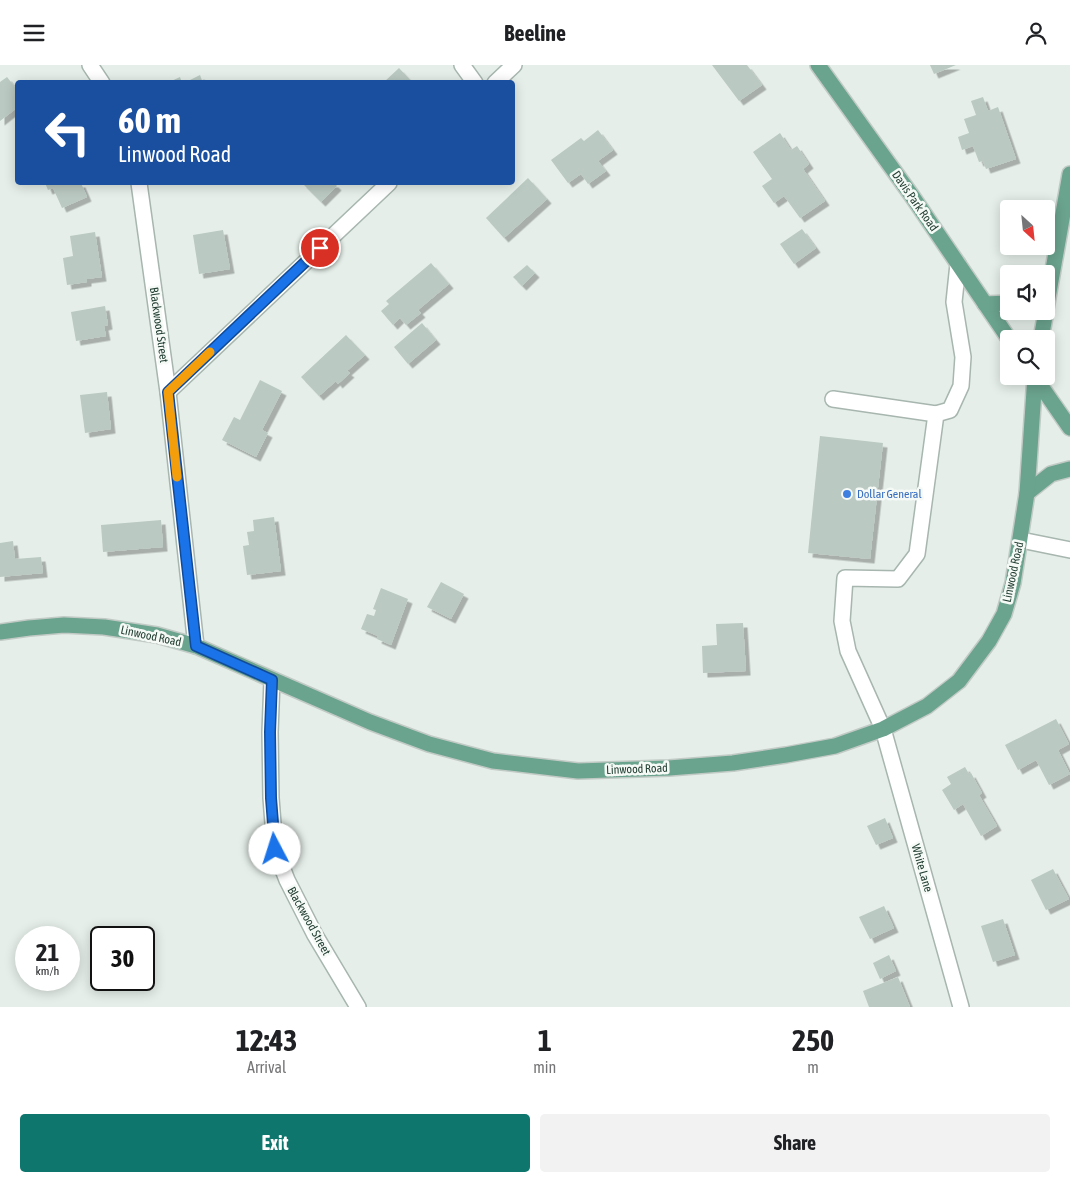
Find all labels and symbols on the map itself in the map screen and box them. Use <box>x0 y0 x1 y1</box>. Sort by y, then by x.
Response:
street label: Davis Park Road <box>889 168 941 234</box>
north arrow <box>1000 200 1055 255</box>
pin <box>299 227 341 269</box>
street label: Blackwood Street <box>147 286 171 364</box>
place label: Dollar General <box>857 487 922 501</box>
marker: Dollar General <box>841 488 853 500</box>
street label: Linwood Road <box>1000 540 1026 604</box>
street label: Linwood Road <box>119 623 183 649</box>
street label: Linwood Road <box>606 761 668 777</box>
position arrow <box>248 822 300 874</box>
street label: White Lane <box>908 842 936 894</box>
street label: Blackwood Street <box>284 884 334 958</box>
speed limit sign: 30 <box>90 926 155 991</box>

